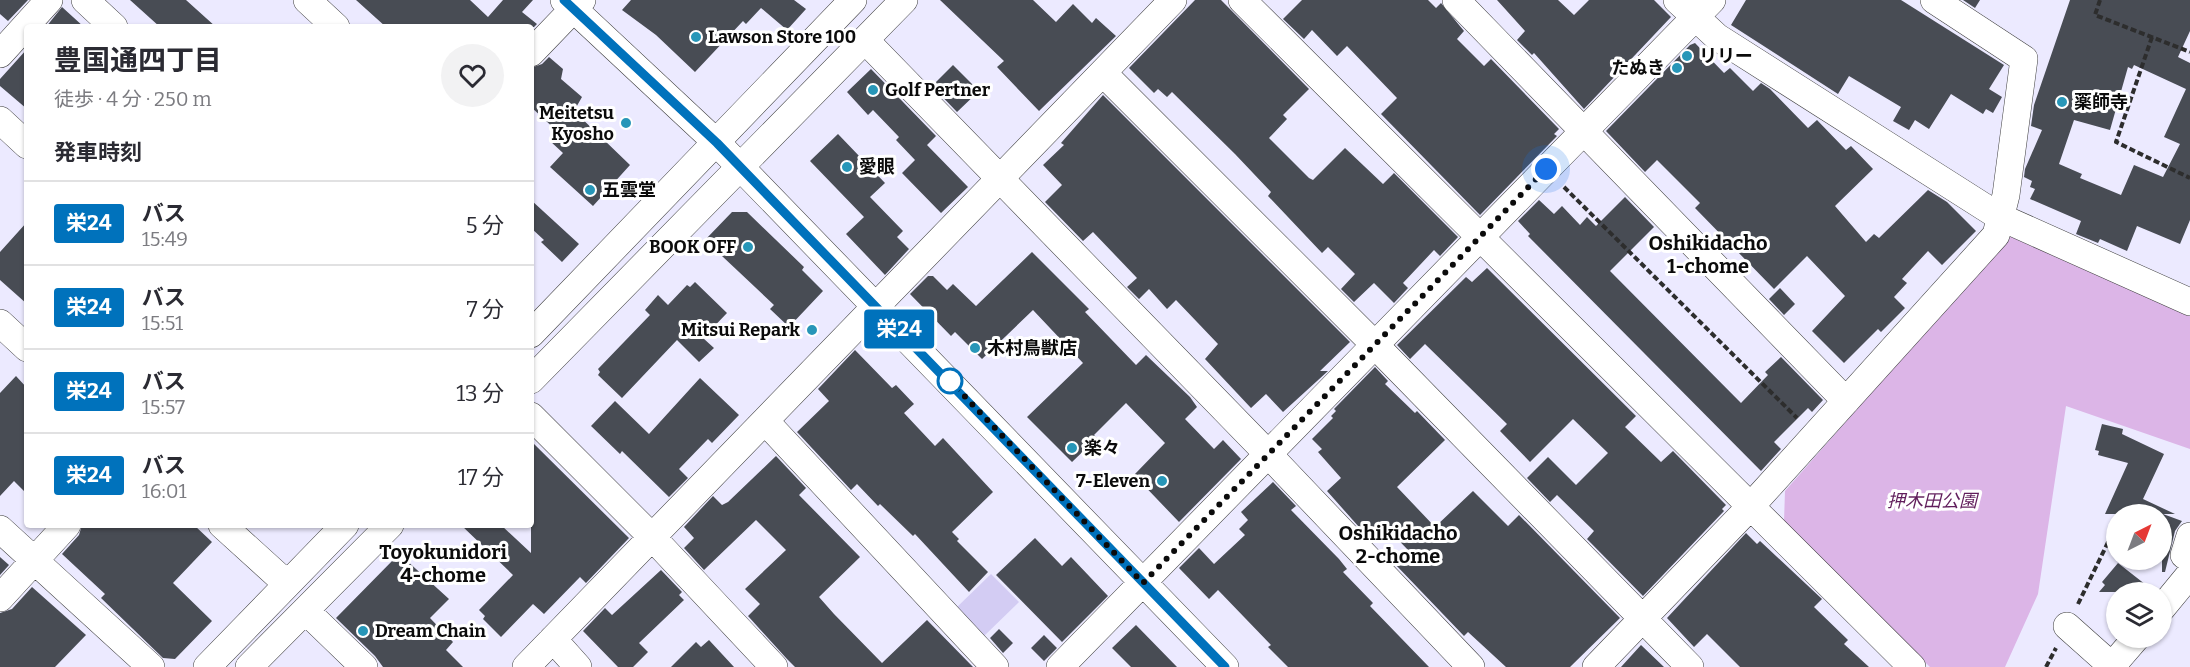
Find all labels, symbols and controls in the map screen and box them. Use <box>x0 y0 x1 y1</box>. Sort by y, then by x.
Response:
place label: Lawson Store 100 <box>708 26 856 48</box>
marker: Lawson Store 100 <box>689 30 703 44</box>
text: 豊国通四丁目 <box>54 44 222 77</box>
button: heart <box>441 44 504 107</box>
place label: リリー <box>1699 45 1753 67</box>
marker: リリー <box>1680 49 1694 63</box>
place label: たぬき <box>1611 57 1665 79</box>
marker: たぬき <box>1670 61 1684 75</box>
place label: Golf Pertner <box>885 79 991 101</box>
marker: Golf Pertner <box>866 83 880 97</box>
text: 徒歩 · 4 分 · 250 m <box>54 87 212 111</box>
place label: 薬師寺 <box>2074 91 2128 113</box>
marker: 薬師寺 <box>2055 95 2069 109</box>
place label: Meitetsu Kyosho <box>539 102 615 145</box>
marker: Meitetsu Kyosho <box>619 116 633 130</box>
text: 発車時刻 <box>54 139 142 166</box>
your location <box>1531 154 1561 184</box>
place label: 愛眼 <box>859 156 895 178</box>
marker: 愛眼 <box>840 160 854 174</box>
place label: 五雲堂 <box>602 179 656 201</box>
marker: 五雲堂 <box>583 183 597 197</box>
text: バス <box>142 200 186 227</box>
text: 栄24 <box>66 210 112 236</box>
text: 5 分 <box>466 212 504 239</box>
text: 15:49 <box>142 227 188 251</box>
district label: Oshikidacho 1-chome <box>1649 231 1767 278</box>
place label: BOOK OFF <box>649 236 736 258</box>
marker: BOOK OFF <box>741 240 755 254</box>
text: バス <box>142 284 186 311</box>
text: 栄24 <box>66 294 112 320</box>
text: 7 分 <box>467 296 504 323</box>
line badge: 栄24 <box>864 310 934 348</box>
text: 15:51 <box>142 311 183 335</box>
text: 栄24 <box>876 316 922 342</box>
place label: Mitsui Repark <box>681 319 800 341</box>
marker: Mitsui Repark <box>805 323 819 337</box>
place label: 木村鳥獣店 <box>987 337 1077 359</box>
marker: 木村鳥獣店 <box>968 341 982 355</box>
text: バス <box>142 368 186 395</box>
unlabelled marker <box>937 368 963 394</box>
text: 栄24 <box>66 378 112 404</box>
text: 13 分 <box>456 380 504 407</box>
text: 15:57 <box>142 395 185 419</box>
place label: 楽々 <box>1084 437 1120 459</box>
marker: 楽々 <box>1065 441 1079 455</box>
text: バス <box>142 452 186 479</box>
text: 栄24 <box>66 462 112 488</box>
text: 17 分 <box>458 464 504 491</box>
place label: 7-Eleven <box>1076 470 1150 492</box>
marker: 7-Eleven <box>1155 474 1169 488</box>
text: 16:01 <box>142 479 187 503</box>
park label: 押木田公園 <box>1887 490 1980 512</box>
north arrow <box>2106 504 2172 570</box>
map controls <box>2106 504 2172 648</box>
district label: Oshikidacho 2-chome <box>1339 521 1457 568</box>
district label: Toyokunidori 4-chome <box>379 540 508 587</box>
button: layers <box>2106 582 2172 648</box>
place label: Dream Chain <box>375 620 486 642</box>
marker: Dream Chain <box>356 624 370 638</box>

